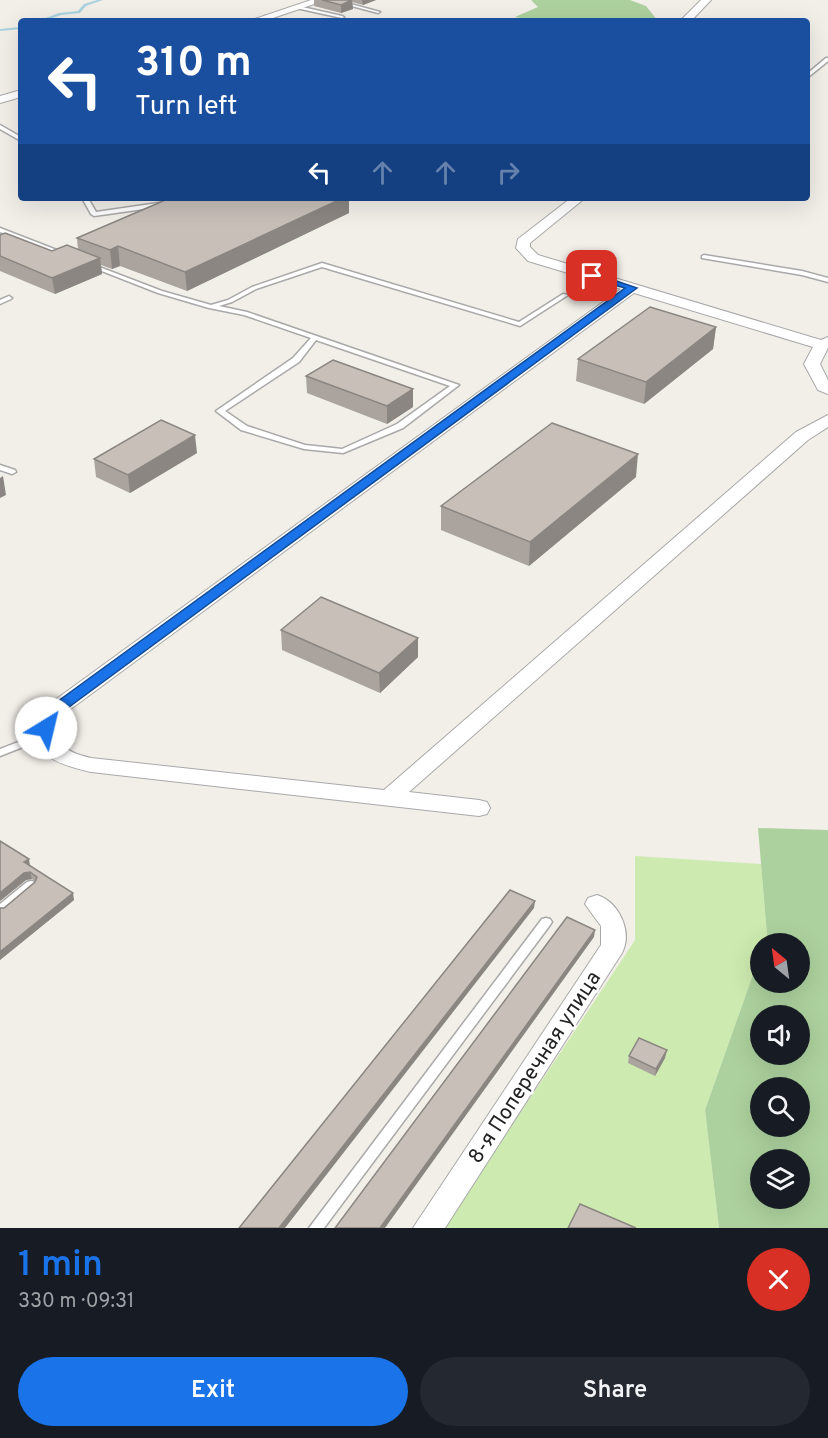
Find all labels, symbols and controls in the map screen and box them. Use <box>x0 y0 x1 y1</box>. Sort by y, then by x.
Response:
text: 310 m <box>135 38 252 91</box>
icon: left <box>36 42 114 120</box>
text: Turn left <box>135 90 237 124</box>
icon: left <box>303 156 336 189</box>
icon: ahead <box>366 156 399 189</box>
icon: ahead <box>429 156 462 189</box>
icon: right <box>492 156 525 189</box>
pin <box>566 250 617 301</box>
icon: arrive <box>575 259 608 292</box>
position arrow <box>14.0 696 78.0 760</box>
north arrow <box>750 933 810 993</box>
map controls <box>750 933 810 1209</box>
street label: 8-я Поперечная улица <box>463 966 608 1169</box>
button: sound <box>750 1005 810 1065</box>
button: search <box>750 1077 810 1137</box>
button: layers <box>750 1149 810 1209</box>
text: 1 min <box>18 1243 103 1289</box>
button: close <box>747 1248 810 1311</box>
text: 330 m · 09:31 <box>18 1289 135 1315</box>
button: Exit <box>18 1357 408 1426</box>
button: Share <box>420 1357 810 1426</box>

